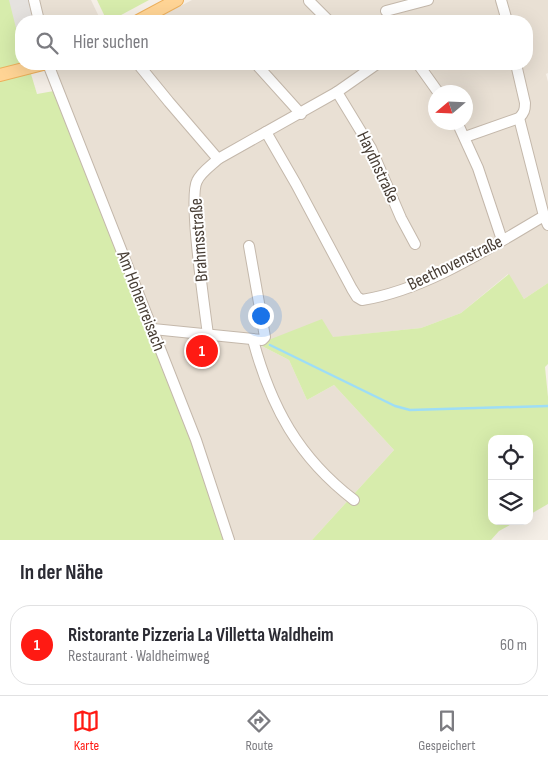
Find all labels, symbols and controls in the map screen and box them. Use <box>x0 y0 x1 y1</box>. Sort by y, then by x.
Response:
search box <box>15 15 533 70</box>
icon: search <box>33 29 61 57</box>
text: Hier suchen <box>73 31 149 54</box>
north arrow <box>428 85 473 130</box>
street label: Haydnstraße <box>352 128 404 206</box>
street label: Brahmsstraße <box>186 197 212 283</box>
street label: Beethovenstraße <box>404 231 506 295</box>
street label: Am Hohenreisach <box>112 247 170 354</box>
your location <box>248 303 274 329</box>
pin: 1 <box>186 332 218 370</box>
map controls <box>488 435 533 525</box>
button: locate <box>488 435 533 480</box>
button: layers <box>488 480 533 525</box>
text: In der Nähe <box>20 560 103 585</box>
text: Ristorante Pizzeria La Villetta Waldheim <box>68 624 334 647</box>
text: 1 <box>34 636 40 655</box>
text: 60 m <box>500 636 527 655</box>
text: Restaurant · Waldheimweg <box>68 647 210 666</box>
tab: Karte <box>72 707 100 754</box>
tab: Route <box>245 707 273 754</box>
tab: Gespeichert <box>418 707 476 754</box>

